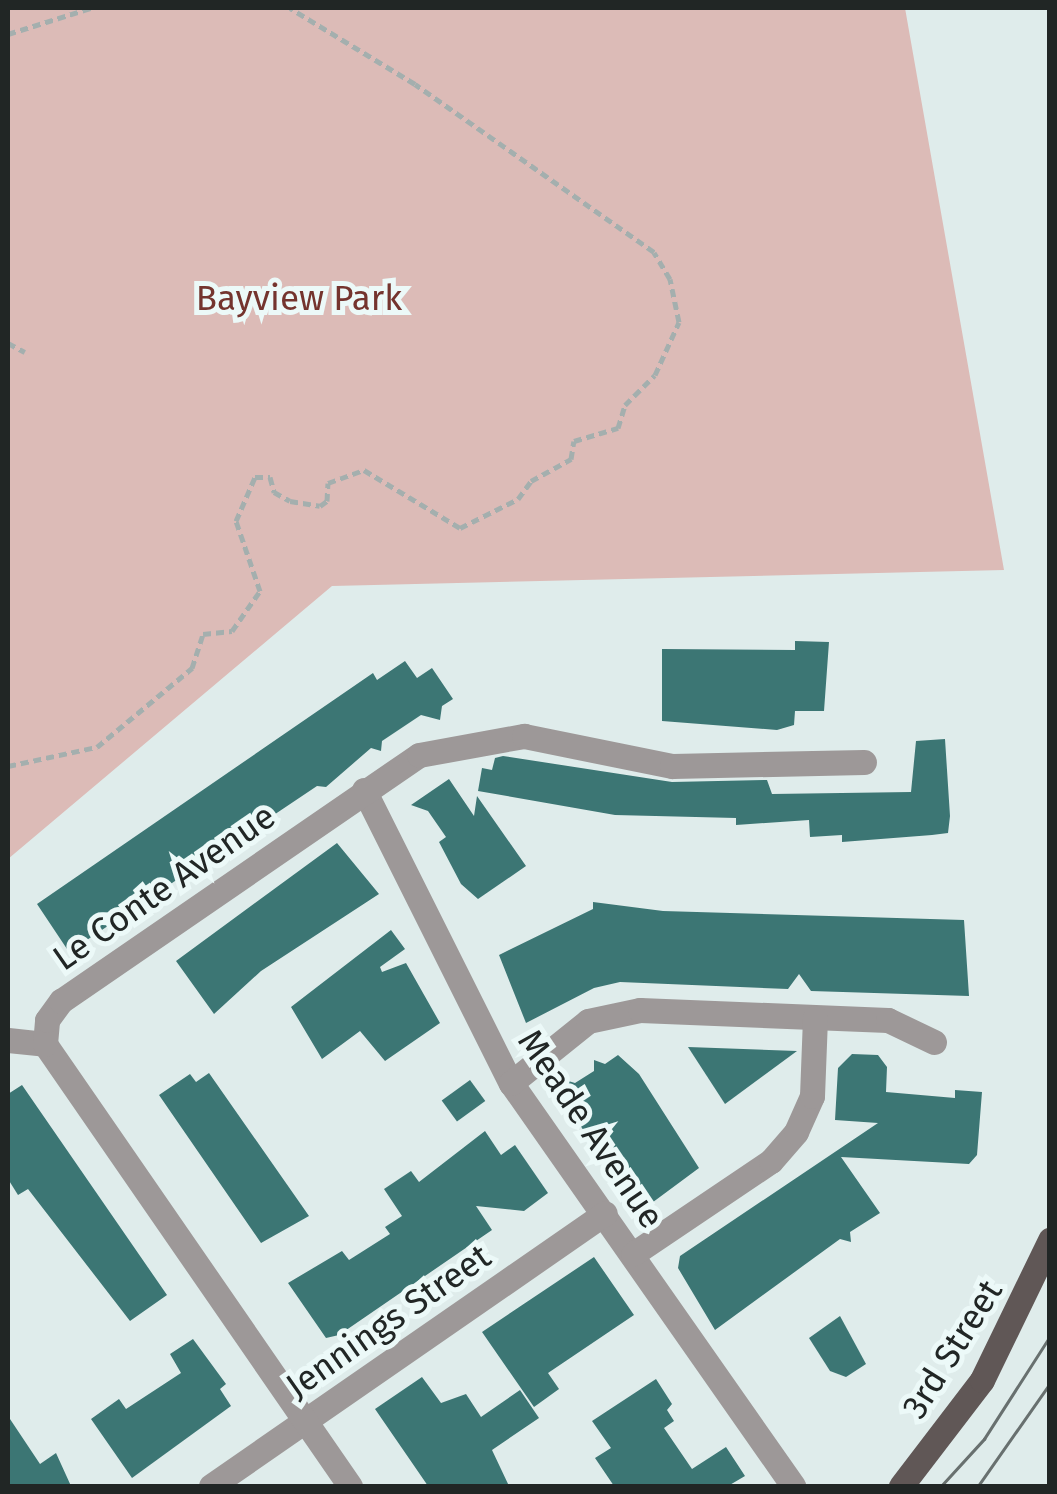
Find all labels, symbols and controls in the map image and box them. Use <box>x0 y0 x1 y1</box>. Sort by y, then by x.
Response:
park label: Bayview Park <box>196 277 402 319</box>
street label: Le Conte Avenue <box>45 795 283 979</box>
street label: Meade Avenue <box>509 1022 673 1236</box>
street label: Jennings Street <box>278 1235 498 1407</box>
street label: 3rd Street <box>893 1272 1011 1426</box>

